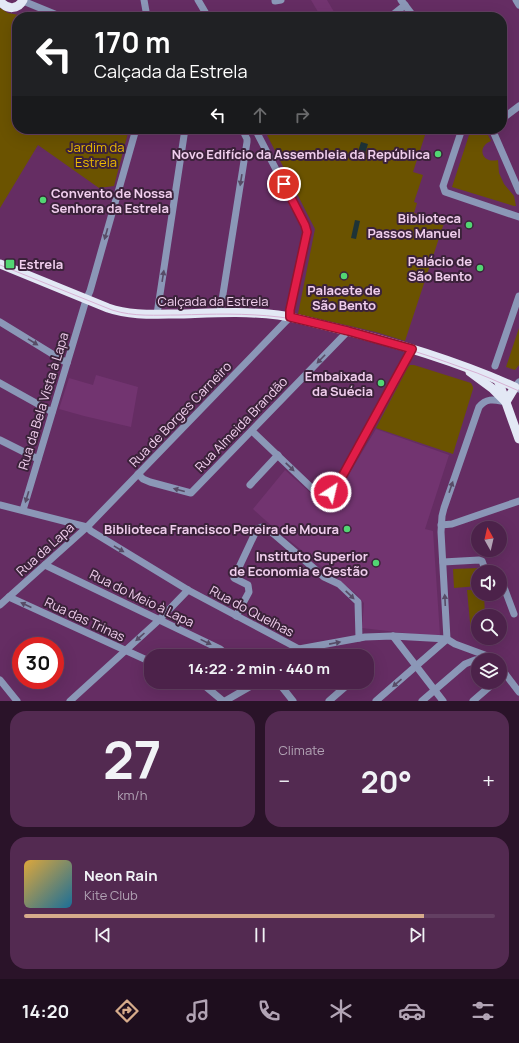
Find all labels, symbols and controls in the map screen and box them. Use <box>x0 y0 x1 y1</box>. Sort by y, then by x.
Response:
text: 170 m <box>94 23 170 61</box>
icon: left <box>28 28 80 80</box>
text: Calçada da Estrela <box>94 59 247 83</box>
icon: left <box>207 104 229 126</box>
icon: ahead <box>249 104 271 126</box>
icon: right <box>291 104 313 126</box>
park label: Jardim da Estrela <box>67 138 125 171</box>
place label: Novo Edifício da Assembleia da República <box>172 145 430 163</box>
marker: Novo Edifício da Assembleia da República <box>433 149 443 159</box>
pin <box>267 167 301 201</box>
icon: arrive <box>273 173 295 195</box>
one-way arrow <box>238 174 244 186</box>
place label: Convento de Nossa Senhora da Estrela <box>51 184 173 217</box>
marker: Convento de Nossa Senhora da Estrela <box>38 195 48 205</box>
place label: Biblioteca Passos Manuel <box>367 209 461 242</box>
marker: Biblioteca Passos Manuel <box>464 220 474 230</box>
one-way arrow <box>103 228 109 240</box>
place label: Palácio de São Bento <box>408 252 472 285</box>
place label: Estrela <box>19 255 63 273</box>
marker: Estrela <box>4 258 16 270</box>
marker: Palácio de São Bento <box>475 263 485 273</box>
one-way arrow <box>160 269 166 282</box>
marker: Palacete de São Bento <box>339 271 349 281</box>
place label: Palacete de São Bento <box>307 281 381 314</box>
street label: Calçada da Estrela <box>158 292 268 310</box>
street label: Rua da Bela Vista à Lapa <box>14 330 72 472</box>
one-way arrow <box>27 339 39 346</box>
one-way arrow <box>316 354 326 364</box>
street label: Rua de Borges Carneiro <box>125 357 235 471</box>
place label: Embaixada da Suécia <box>305 367 373 400</box>
street label: Rua Almeida Brandão <box>191 372 291 476</box>
marker: Embaixada da Suécia <box>376 378 386 388</box>
one-way arrow <box>285 462 295 472</box>
position arrow <box>310 471 352 513</box>
one-way arrow <box>448 481 454 493</box>
one-way arrow <box>172 487 184 493</box>
one-way arrow <box>24 491 30 503</box>
street label: Rua da Lapa <box>12 518 78 580</box>
place label: Biblioteca Francisco Pereira de Moura <box>104 520 339 538</box>
north arrow <box>471 521 507 557</box>
map controls <box>471 521 507 689</box>
marker: Biblioteca Francisco Pereira de Moura <box>342 524 352 534</box>
one-way arrow <box>113 545 125 552</box>
place label: Instituto Superior de Economia e Gestão <box>229 547 368 580</box>
marker: Instituto Superior de Economia e Gestão <box>371 558 381 568</box>
street label: Rua do Meio à Lapa <box>87 565 197 631</box>
button: sound <box>471 565 507 601</box>
street label: Rua do Quelhas <box>207 581 298 641</box>
one-way arrow <box>345 590 355 600</box>
street label: Rua das Trinas <box>42 593 128 646</box>
one-way arrow <box>442 594 449 606</box>
one-way arrow <box>21 602 32 608</box>
button: search <box>471 609 507 645</box>
one-way arrow <box>135 632 144 641</box>
speed limit sign: 30 <box>12 637 64 689</box>
one-way arrow <box>200 639 212 645</box>
one-way arrow <box>328 640 341 646</box>
button: layers <box>471 653 507 689</box>
text: 14:22 · 2 min · 440 m <box>188 658 330 679</box>
one-way arrow <box>391 679 402 688</box>
text: 27 <box>103 724 162 795</box>
text: Climate <box>279 741 325 759</box>
text: 20° <box>361 761 412 802</box>
text: − <box>279 766 290 796</box>
text: + <box>482 766 495 796</box>
text: km/h <box>117 786 147 804</box>
text: Neon Rain <box>84 865 158 886</box>
text: Kite Club <box>84 886 138 904</box>
icon: previous <box>92 924 114 946</box>
icon: pause <box>249 924 271 946</box>
icon: next <box>406 924 428 946</box>
icon: directions <box>113 997 141 1025</box>
icon: music <box>184 997 212 1025</box>
icon: phone <box>255 997 283 1025</box>
icon: climate <box>327 997 355 1025</box>
icon: car <box>398 997 426 1025</box>
icon: filters <box>469 997 497 1025</box>
text: 14:20 <box>22 999 69 1023</box>

